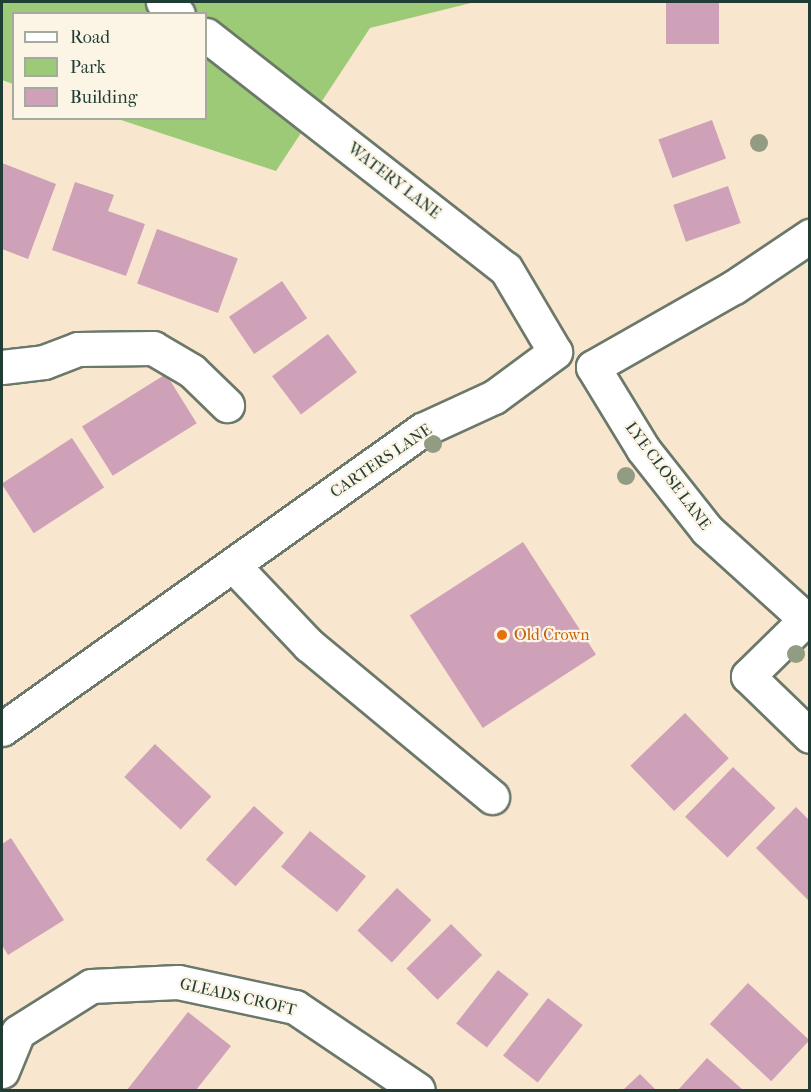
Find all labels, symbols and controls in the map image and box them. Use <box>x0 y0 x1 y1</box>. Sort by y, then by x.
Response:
legend <box>12 12 207 120</box>
text: Road <box>70 27 110 48</box>
text: Park <box>70 57 106 78</box>
text: Building <box>70 87 137 108</box>
street label: WATERY LANE <box>344 139 444 223</box>
street label: LYE CLOSE LANE <box>621 418 715 534</box>
street label: CARTERS LANE <box>327 420 435 502</box>
place label: Old Crown <box>514 625 590 645</box>
marker: Old Crown <box>495 628 509 642</box>
street label: GLEADS CROFT <box>178 974 298 1020</box>

